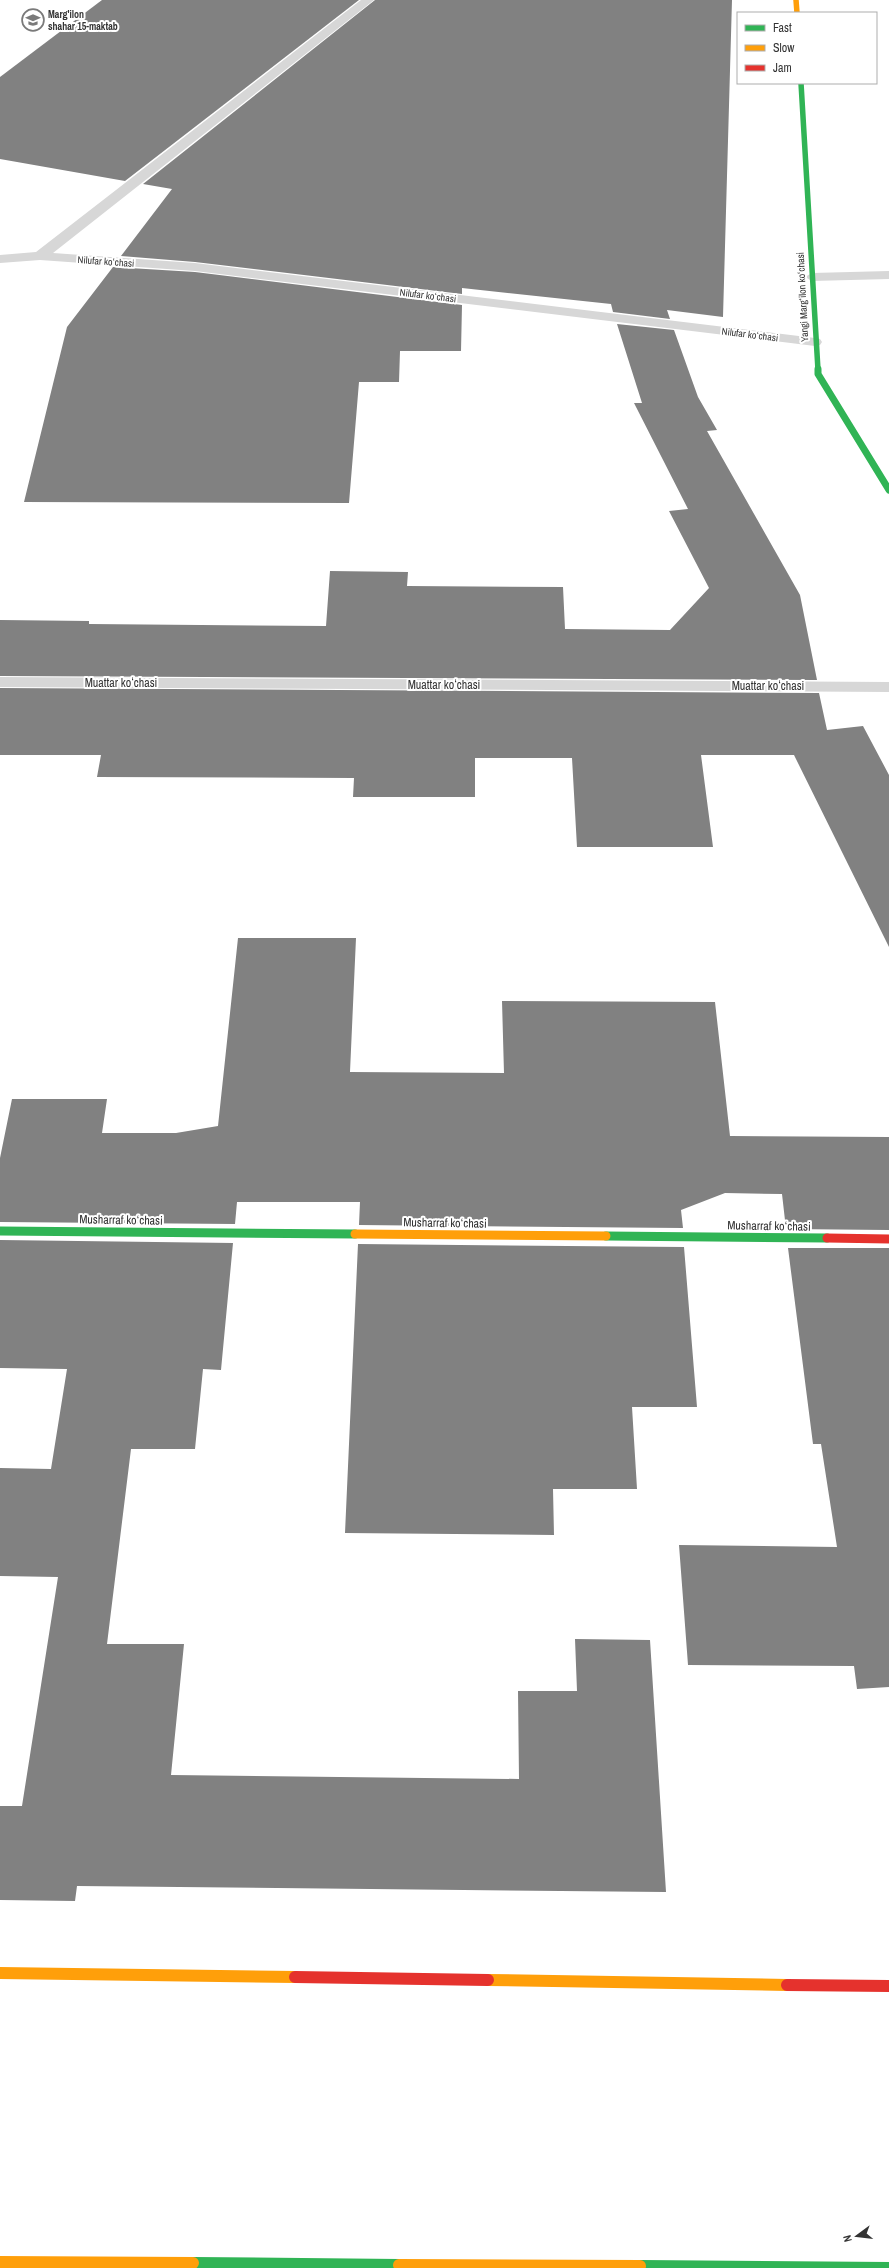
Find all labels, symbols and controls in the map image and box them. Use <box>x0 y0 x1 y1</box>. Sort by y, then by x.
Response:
school or university icon: Marg'ilon shahar 15-maktab <box>20 7 46 33</box>
place label: Marg'ilon shahar 15-maktab <box>48 8 118 33</box>
legend <box>737 12 877 84</box>
text: Fast <box>773 20 792 36</box>
text: Slow <box>773 40 795 56</box>
text: Jam <box>773 60 792 76</box>
street label: Yangi Margʻilon koʻchasi <box>794 252 811 342</box>
street label: Nilufar koʻchasi <box>77 253 135 270</box>
street label: Nilufar koʻchasi <box>399 286 457 305</box>
street label: Nilufar koʻchasi <box>721 325 779 344</box>
street label: Muattar koʻchasi <box>85 675 157 691</box>
street label: Muattar koʻchasi <box>408 677 480 693</box>
street label: Muattar koʻchasi <box>732 678 804 694</box>
street label: Musharraf koʻchasi <box>79 1211 163 1229</box>
street label: Musharraf koʻchasi <box>403 1214 487 1232</box>
street label: Musharraf koʻchasi <box>727 1217 811 1235</box>
north arrow <box>837 2216 877 2256</box>
text: N <box>840 2234 855 2244</box>

